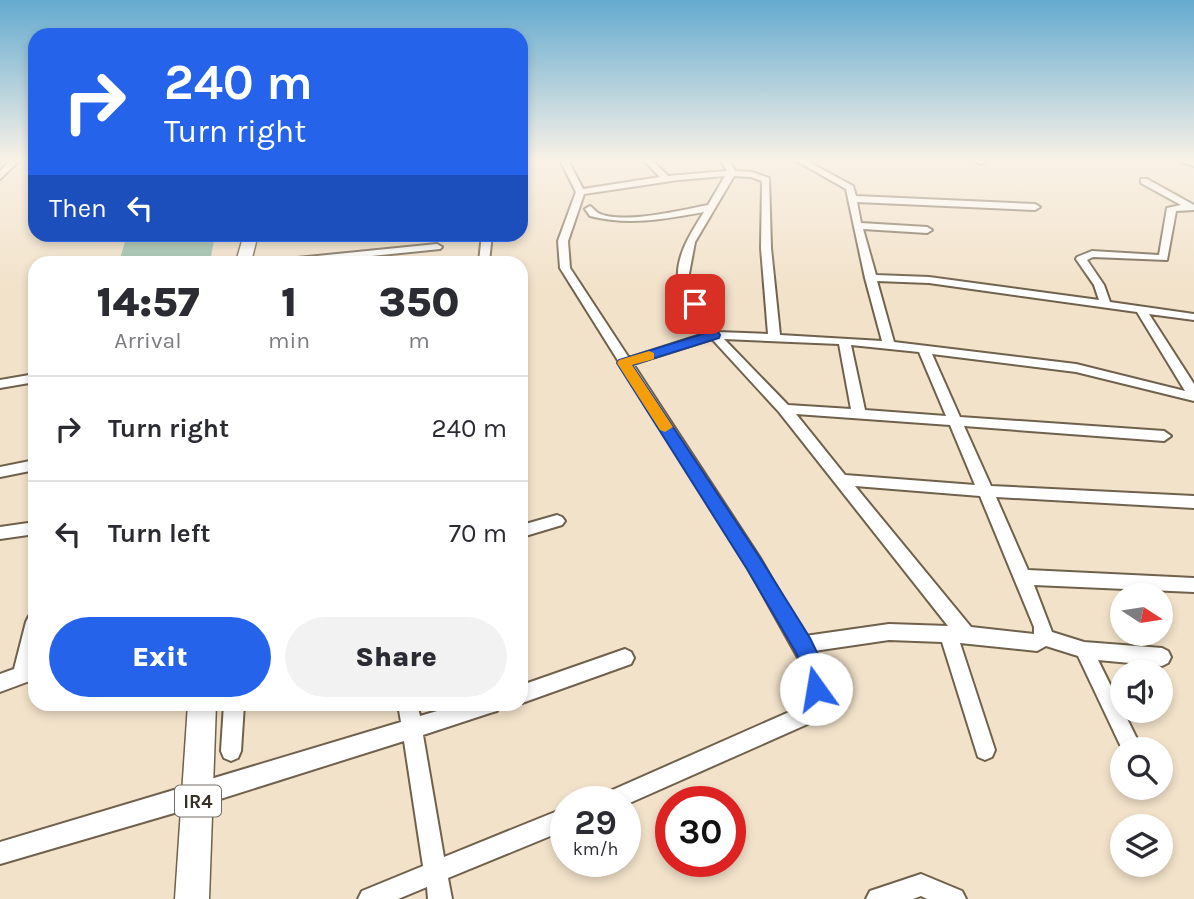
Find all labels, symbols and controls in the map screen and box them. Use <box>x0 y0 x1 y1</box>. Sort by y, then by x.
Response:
text: 240 m <box>164 54 313 111</box>
icon: right <box>49 56 140 147</box>
text: Turn right <box>164 113 306 150</box>
icon: left <box>121 189 159 227</box>
text: Then <box>49 193 107 224</box>
pin <box>665 274 725 334</box>
text: 14:57 <box>96 277 200 327</box>
text: 1 <box>281 277 297 327</box>
text: 350 <box>379 277 460 327</box>
icon: arrive <box>676 285 714 323</box>
text: Arrival <box>114 327 182 354</box>
text: min <box>268 327 310 354</box>
text: m <box>408 327 430 354</box>
icon: right <box>49 410 87 448</box>
text: Turn right <box>108 413 229 444</box>
text: 240 m <box>431 413 507 444</box>
icon: left <box>49 515 87 553</box>
text: Turn left <box>108 518 210 549</box>
text: 70 m <box>449 518 507 549</box>
north arrow <box>1110 583 1172 646</box>
map controls <box>1110 583 1173 877</box>
button: Exit <box>49 617 271 697</box>
button: Share <box>285 617 507 697</box>
position arrow <box>779 652 853 726</box>
button: sound <box>1110 660 1173 723</box>
button: search <box>1110 737 1173 800</box>
road number: IR4 <box>175 786 221 816</box>
speed limit sign: 30 <box>655 786 746 877</box>
text: 29 <box>574 802 617 843</box>
button: layers <box>1110 814 1173 877</box>
text: km/h <box>573 838 618 860</box>

